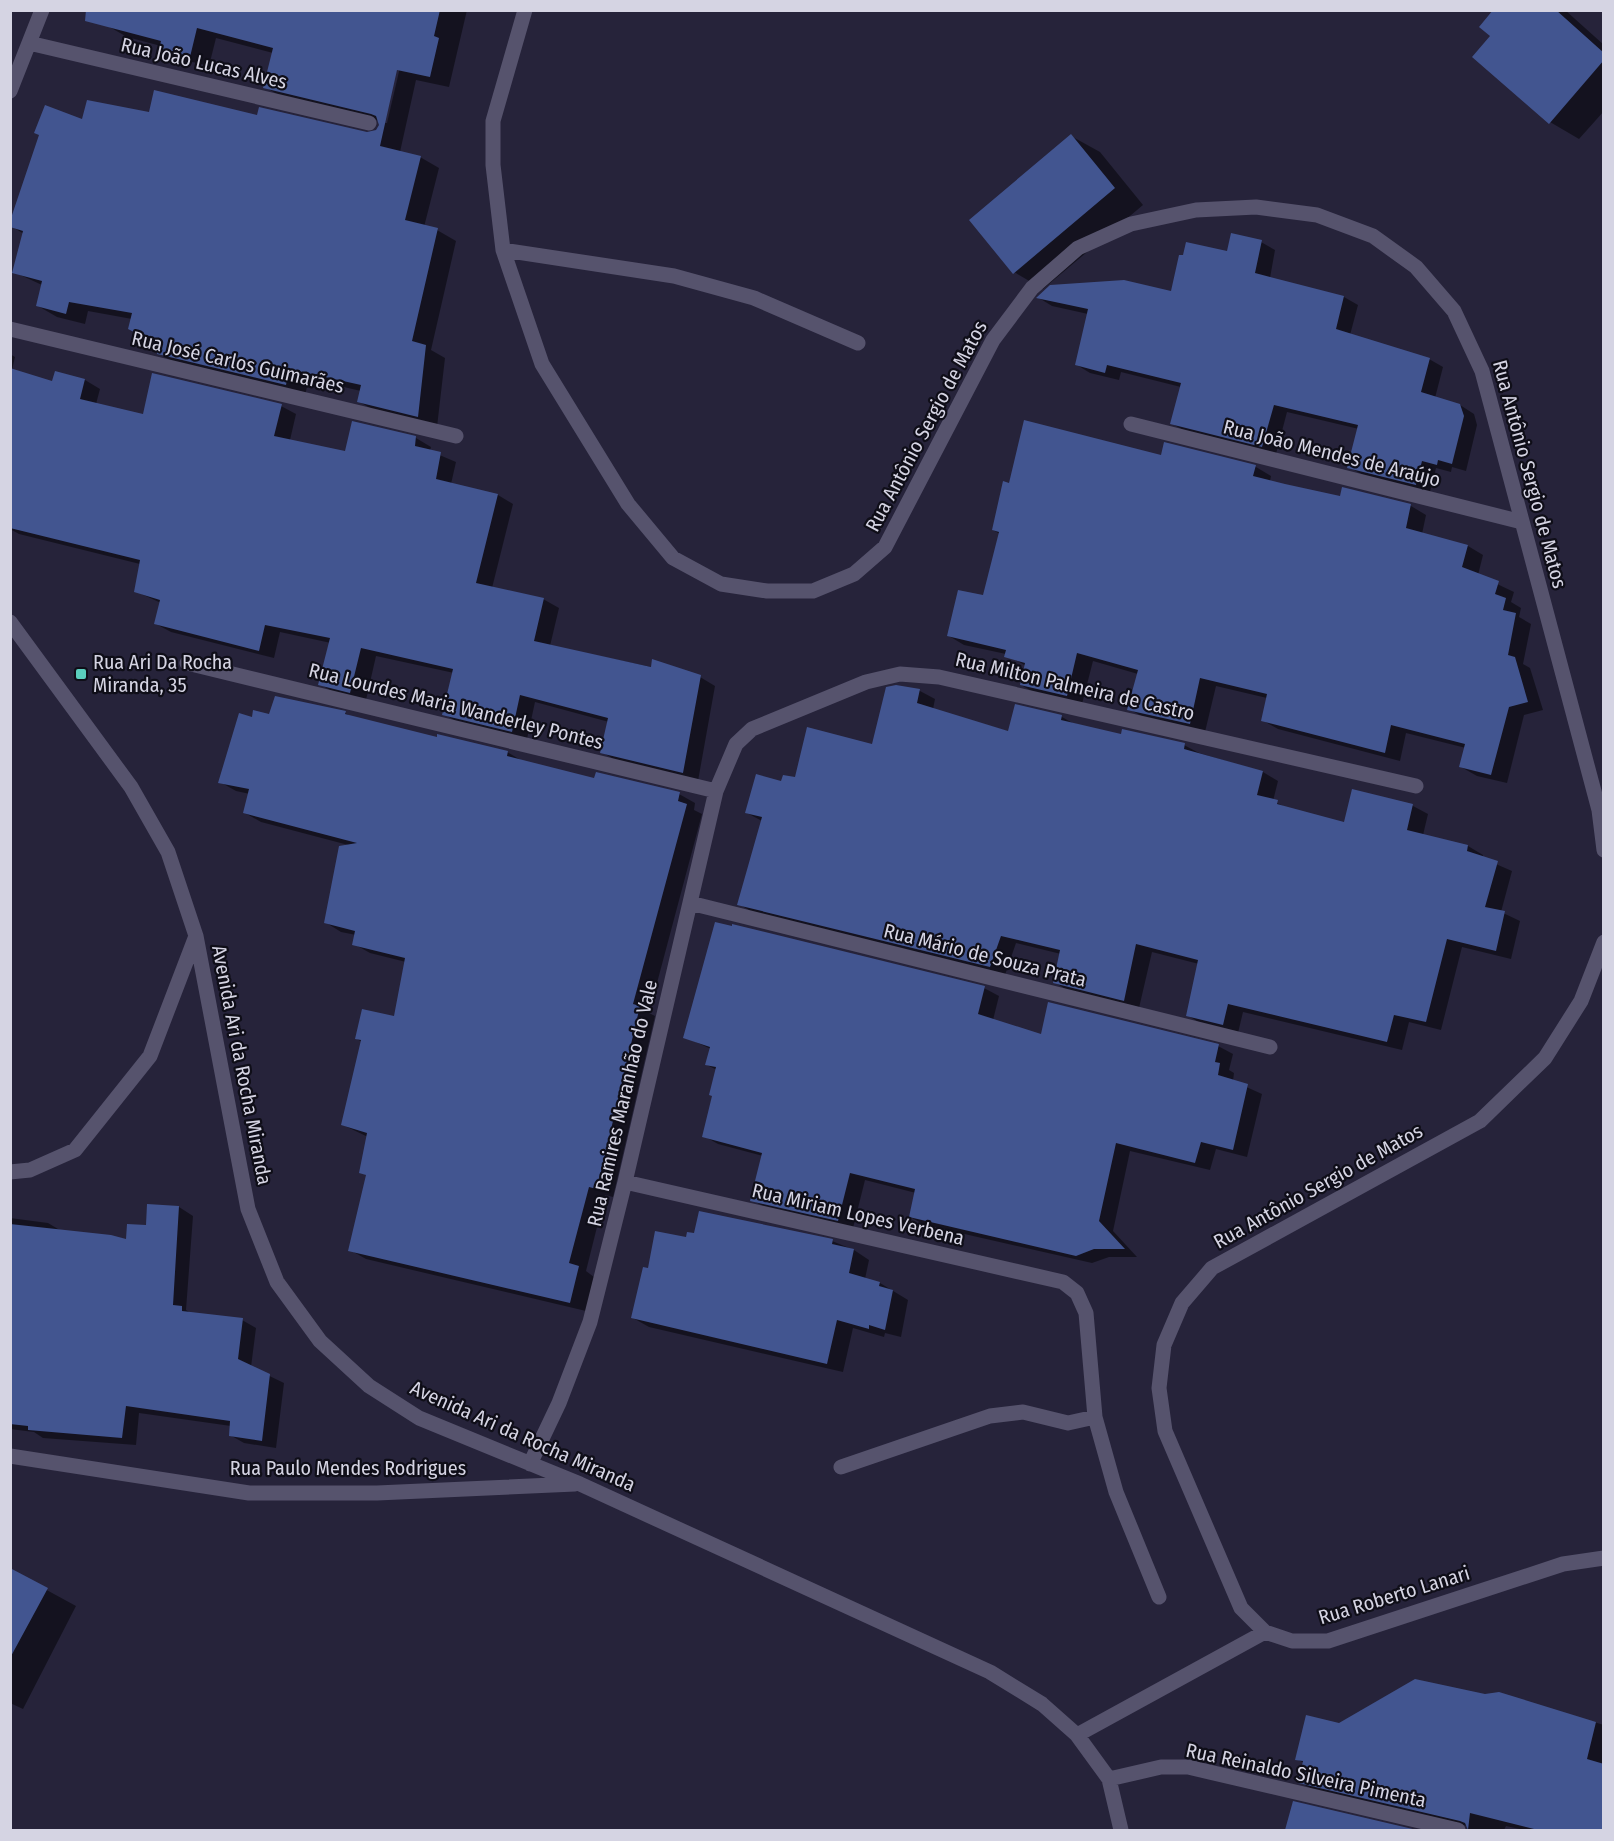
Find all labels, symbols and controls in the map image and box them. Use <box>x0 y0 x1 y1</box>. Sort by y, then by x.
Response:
street label: Rua João Lucas Alves <box>119 32 289 94</box>
street label: Rua Antônio Sergio de Matos <box>860 317 992 535</box>
street label: Rua José Carlos Guimarães <box>129 326 347 398</box>
street label: Rua Antônio Sergio de Matos <box>1488 357 1572 591</box>
street label: Rua João Mendes de Araújo <box>1221 414 1443 492</box>
street label: Rua Milton Palmeira de Castro <box>953 647 1197 725</box>
place label: Rua Ari Da Rocha Miranda, 35 <box>93 650 232 697</box>
street label: Rua Lourdes Maria Wanderley Pontes <box>306 658 606 754</box>
marker: Rua Ari Da Rocha Miranda, 35 <box>74 667 88 681</box>
street label: Rua Mário de Souza Prata <box>881 918 1089 992</box>
street label: Avenida Ari da Rocha Miranda <box>207 943 277 1187</box>
street label: Rua Ramires Maranhão do Vale <box>582 977 662 1229</box>
street label: Rua Antônio Sergio de Matos <box>1209 1118 1427 1254</box>
street label: Rua Miriam Lopes Verbena <box>750 1178 966 1250</box>
street label: Avenida Ari da Rocha Miranda <box>407 1375 639 1497</box>
street label: Rua Paulo Mendes Rodrigues <box>230 1456 466 1480</box>
street label: Rua Roberto Lanari <box>1316 1561 1472 1629</box>
street label: Rua Reinaldo Silveira Pimenta <box>1184 1738 1428 1812</box>

